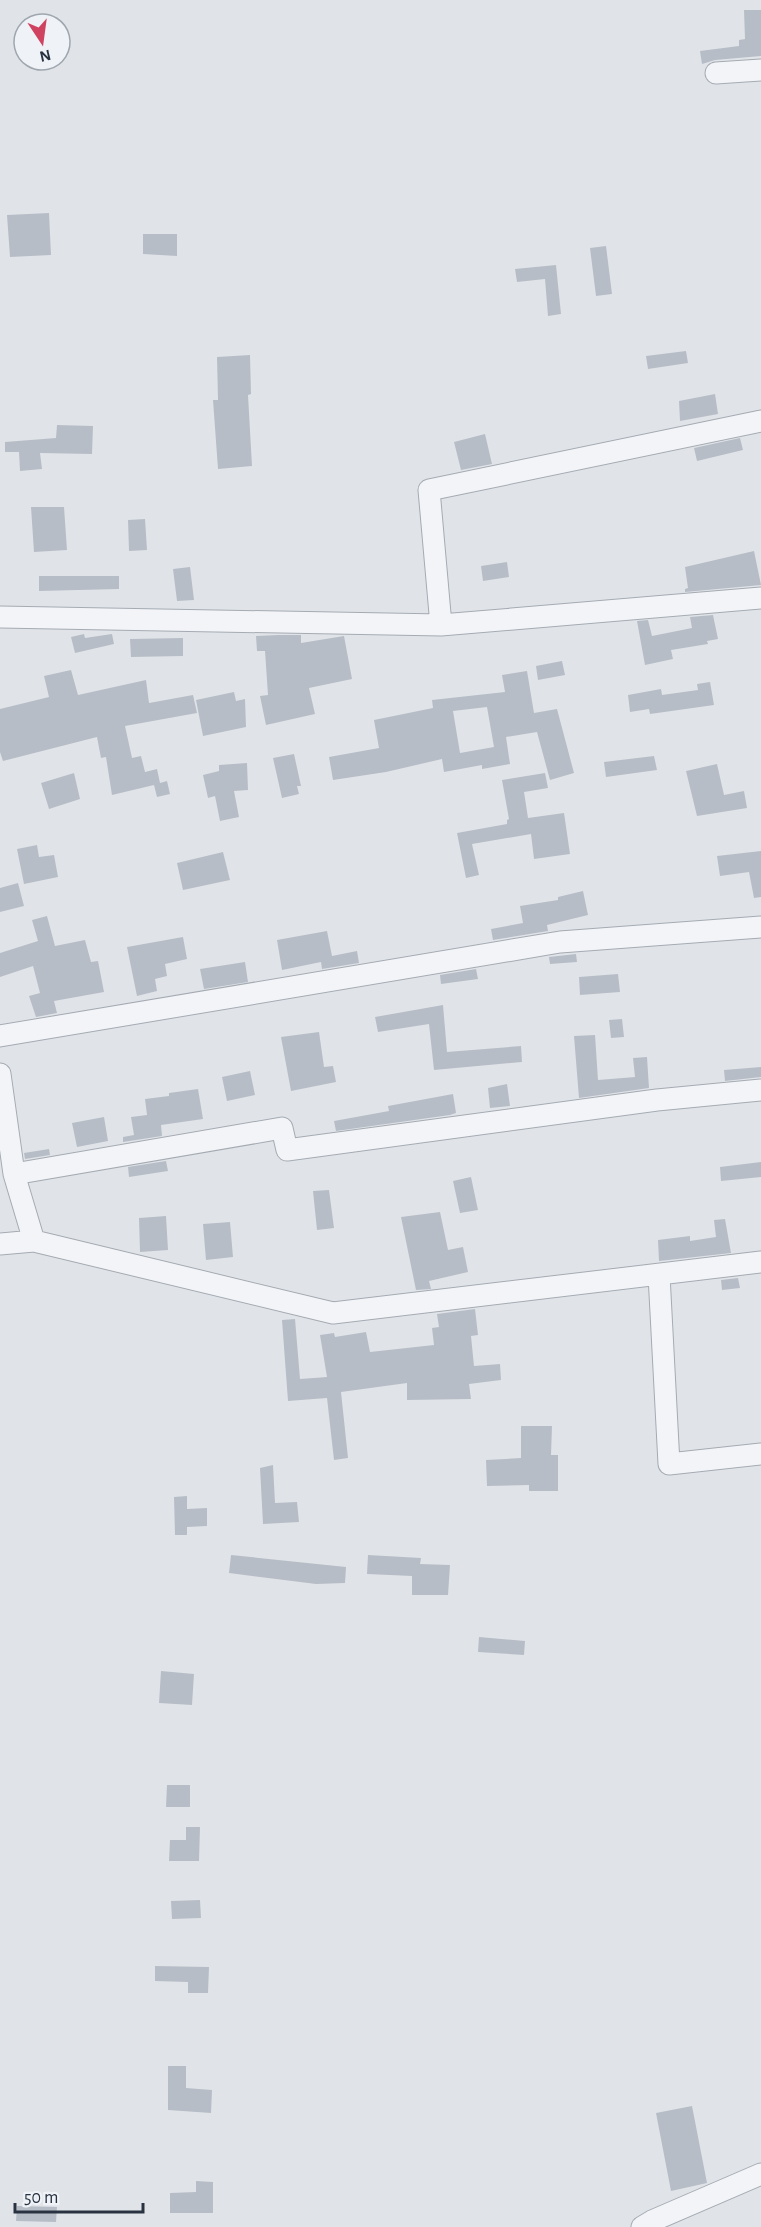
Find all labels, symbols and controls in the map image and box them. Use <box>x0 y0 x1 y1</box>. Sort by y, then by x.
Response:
north arrow <box>12 12 72 72</box>
text: N <box>38 47 52 65</box>
scale bar <box>15 2176 142 2214</box>
text: 50 m <box>24 2189 58 2207</box>

